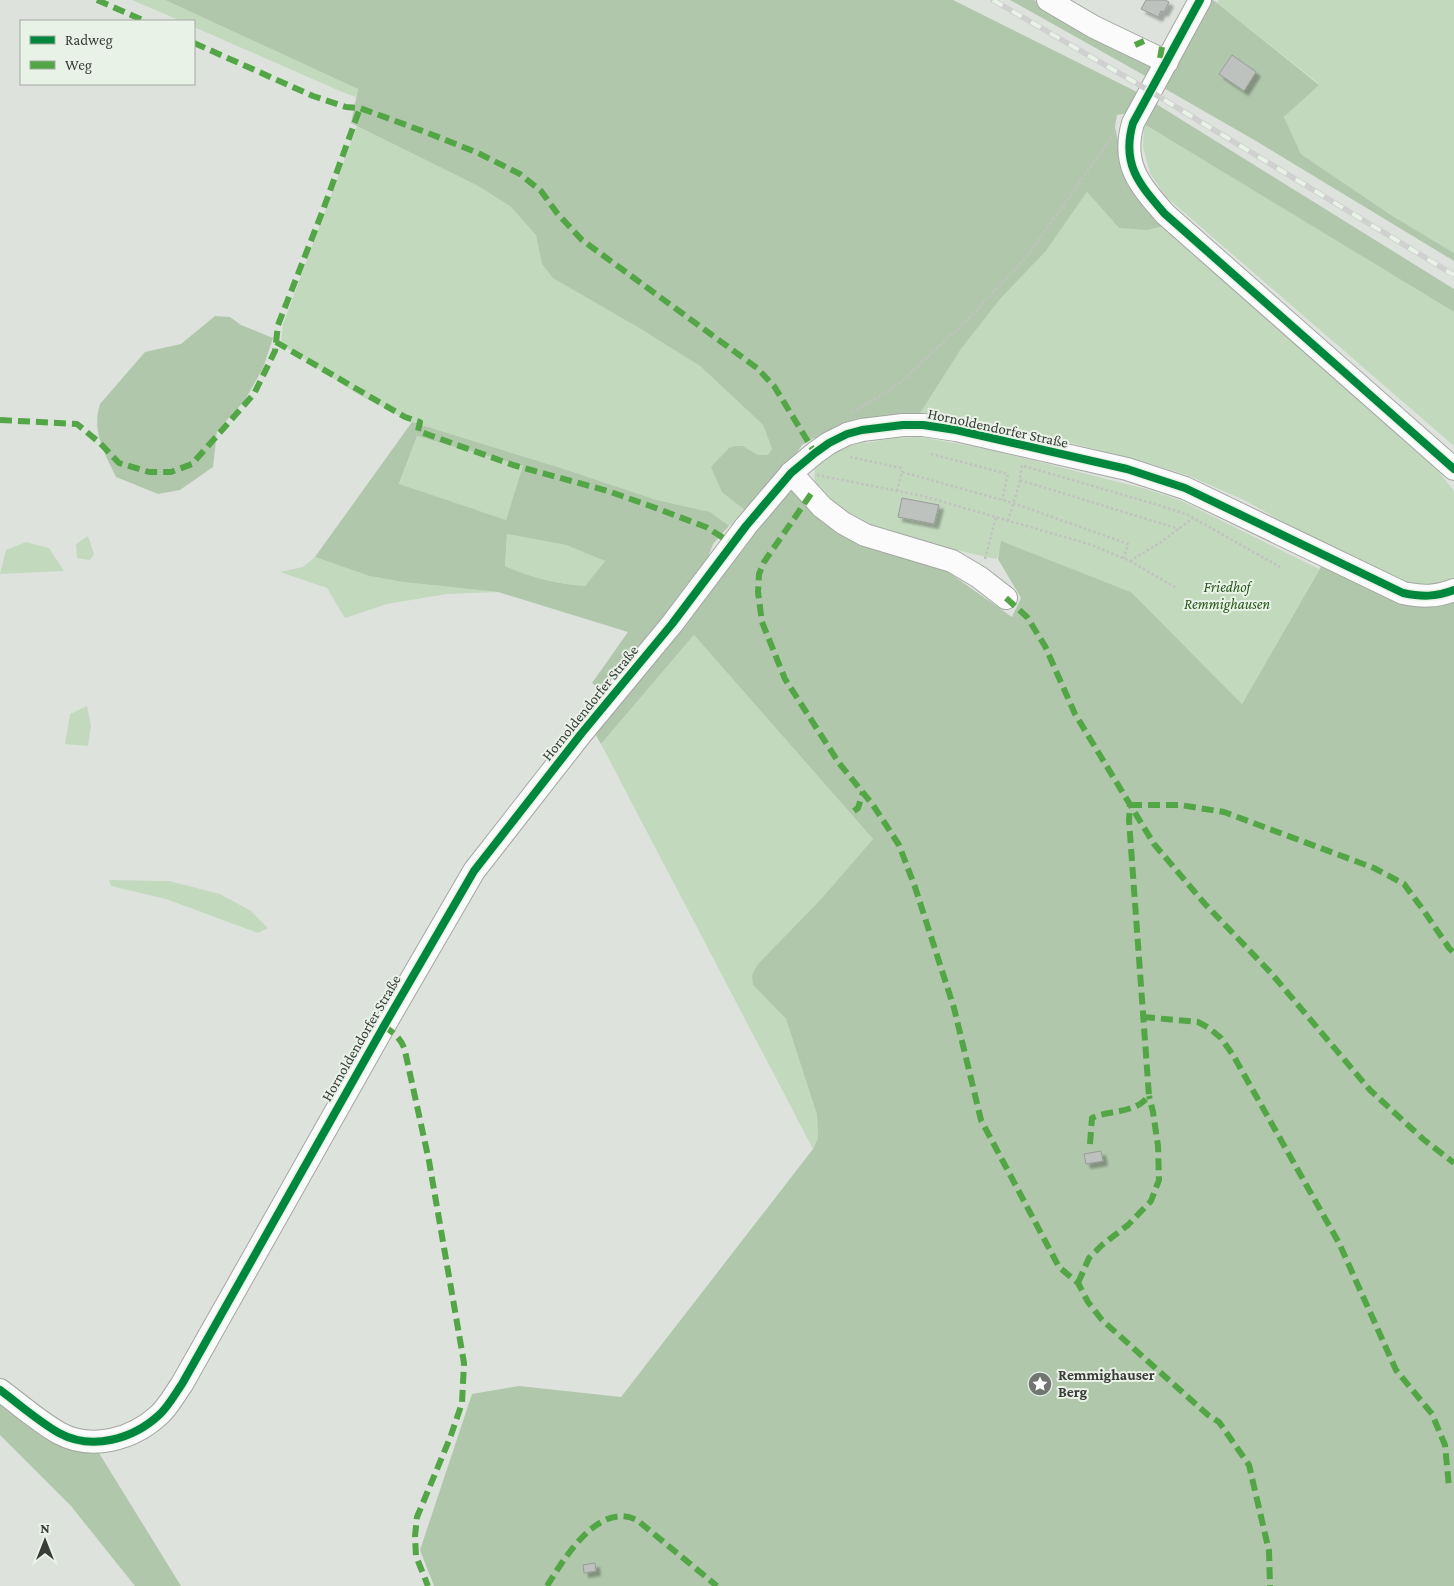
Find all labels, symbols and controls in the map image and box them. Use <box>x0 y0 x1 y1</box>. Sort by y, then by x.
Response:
legend <box>20 20 195 85</box>
text: Radweg <box>65 32 113 49</box>
text: Weg <box>65 57 92 74</box>
street label: Hornoldendorfer Straße <box>926 405 1070 451</box>
park label: Friedhof Remmighausen <box>1184 579 1271 613</box>
street label: Hornoldendorfer Straße <box>539 642 642 764</box>
street label: Hornoldendorfer Straße <box>318 972 404 1104</box>
place label: Remmighauser Berg <box>1058 1367 1155 1400</box>
place icon: Remmighauser Berg <box>1027 1371 1053 1397</box>
north arrow <box>20 1516 70 1566</box>
text: N <box>40 1520 50 1536</box>

